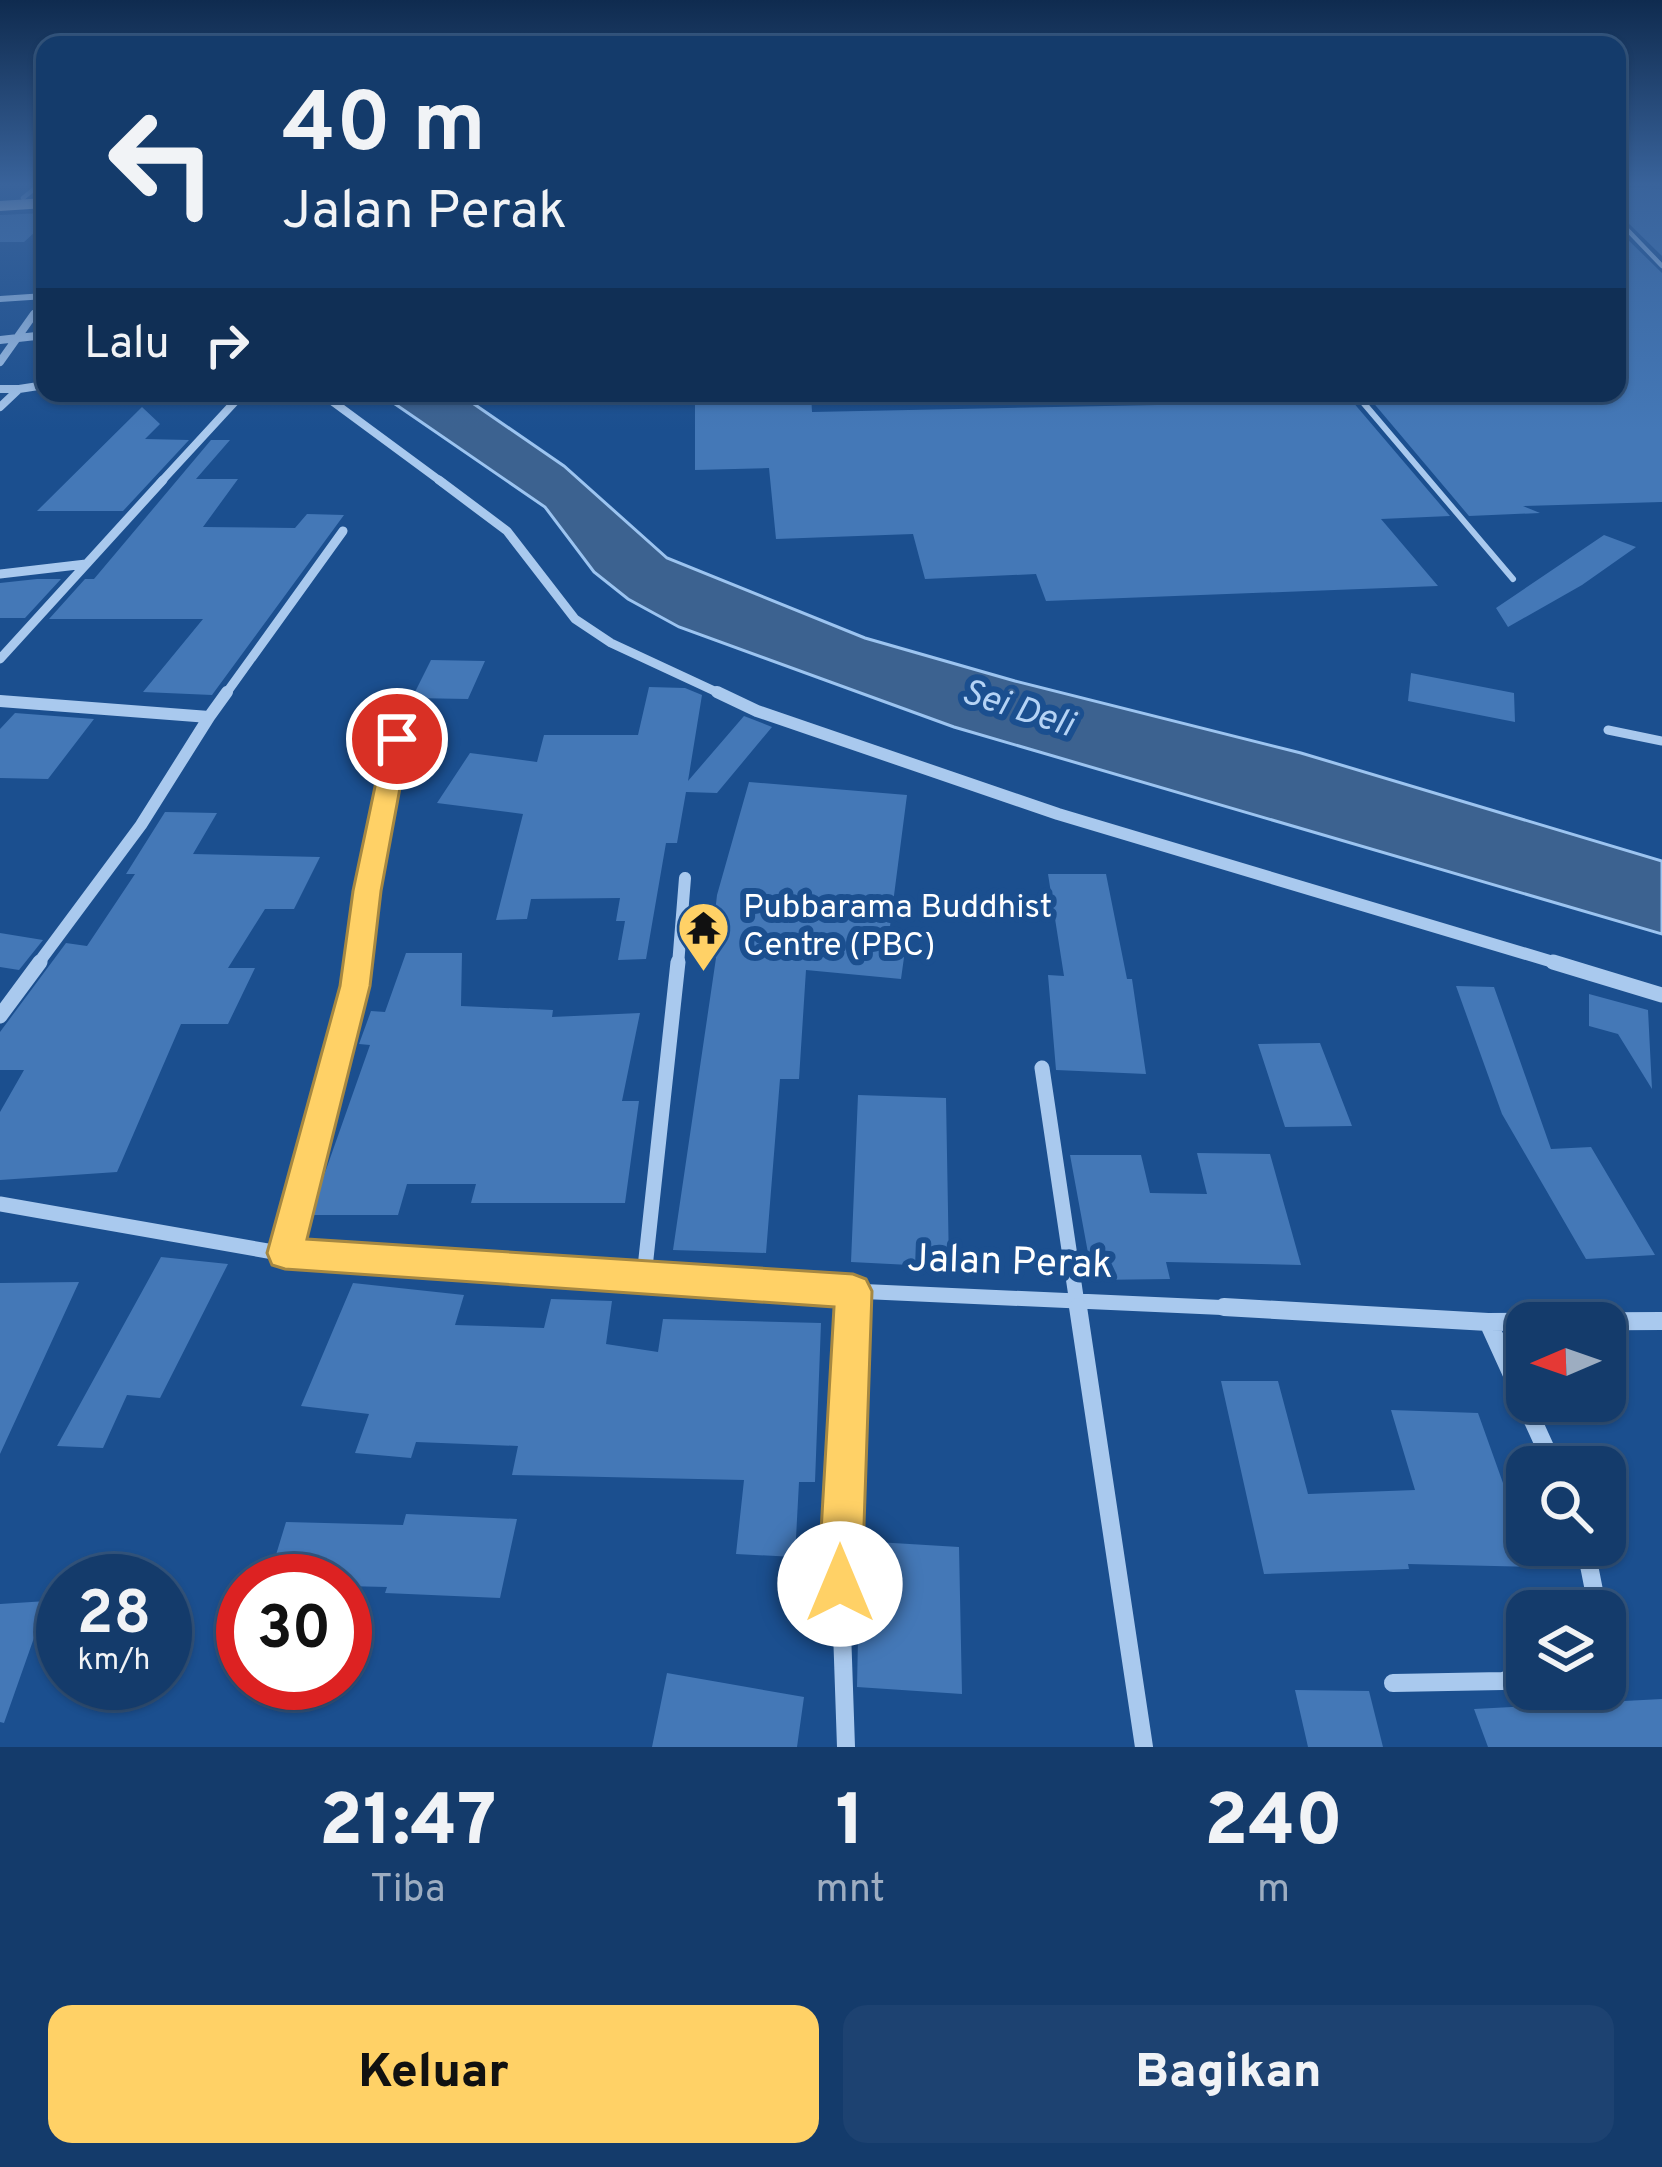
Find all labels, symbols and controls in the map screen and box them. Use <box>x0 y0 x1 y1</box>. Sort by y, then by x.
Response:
text: 40 m <box>282 75 486 181</box>
icon: left <box>84 84 240 240</box>
text: Jalan Perak <box>282 179 567 248</box>
icon: right <box>194 312 260 378</box>
text: Lalu <box>84 317 170 374</box>
water label: Sei Deli <box>955 670 1081 750</box>
pin <box>346 688 448 790</box>
icon: arrive <box>364 706 430 772</box>
place label: Pubbarama Buddhist Centre (PBC) <box>743 888 1052 968</box>
temple icon: Pubbarama Buddhist Centre (PBC) <box>676 900 732 974</box>
street label: Jalan Perak <box>906 1236 1114 1292</box>
north arrow <box>1506 1302 1626 1422</box>
map controls <box>1506 1302 1626 1710</box>
button: search <box>1506 1446 1626 1566</box>
position arrow <box>777 1521 903 1647</box>
speed limit sign: 30 <box>216 1554 372 1710</box>
text: 28 <box>77 1579 151 1655</box>
button: layers <box>1506 1590 1626 1710</box>
text: km/h <box>78 1643 150 1680</box>
text: 21:47 <box>319 1779 496 1871</box>
text: 1 <box>836 1779 865 1871</box>
text: 240 <box>1204 1779 1343 1871</box>
text: Tiba <box>370 1867 446 1916</box>
text: mnt <box>815 1867 885 1916</box>
text: m <box>1257 1867 1290 1916</box>
button: Keluar <box>48 2005 819 2143</box>
button: Bagikan <box>843 2005 1614 2143</box>

